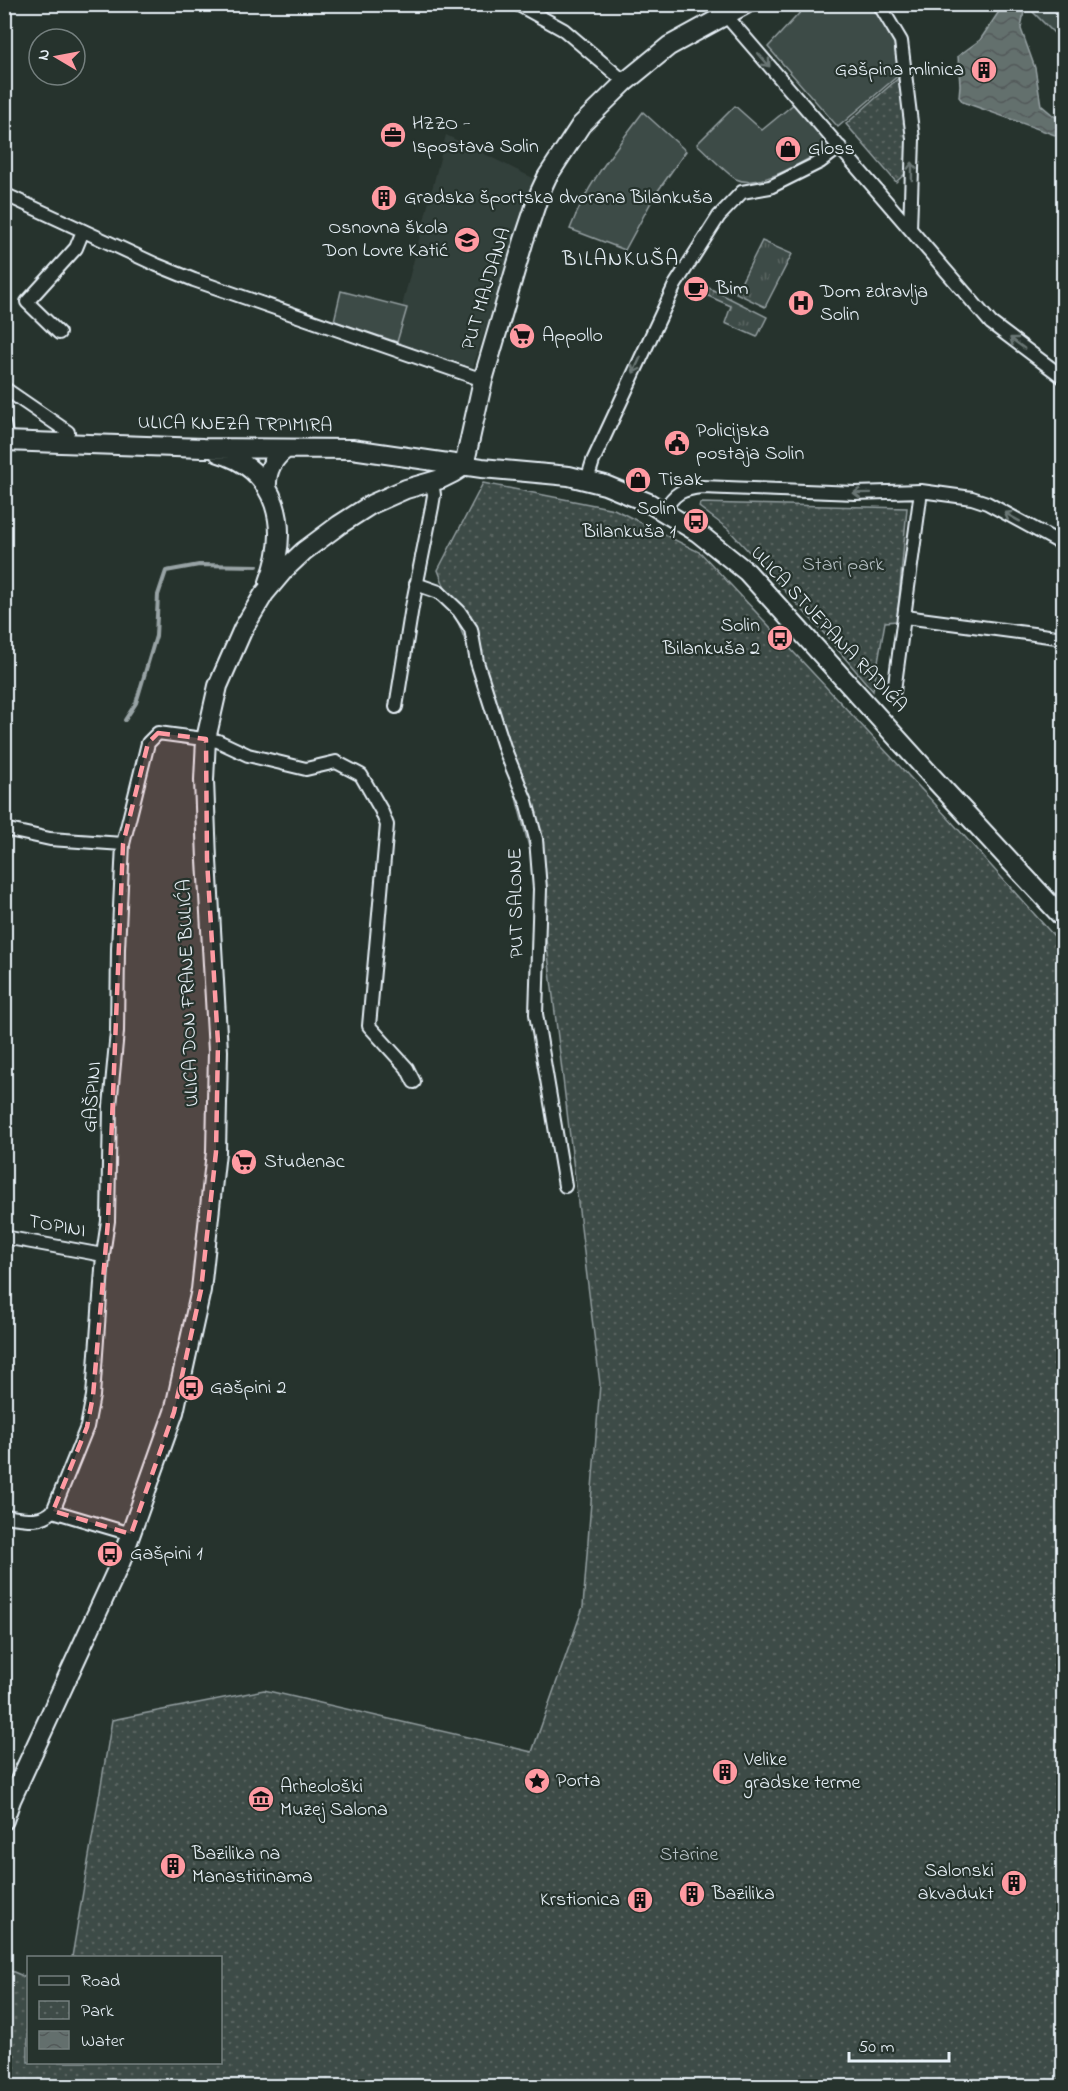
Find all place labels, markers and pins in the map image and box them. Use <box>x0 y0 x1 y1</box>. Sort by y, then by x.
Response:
building icon: Gašpina mlinica <box>969 55 999 85</box>
place label: Gašpina mlinica <box>835 56 964 85</box>
place label: HZZO - Ispostava Solin <box>412 110 539 162</box>
office icon: HZZO - Ispostava Solin <box>378 120 408 150</box>
shop icon: Gloss <box>773 134 803 164</box>
place label: Gloss <box>808 135 855 164</box>
building icon: Gradska športska dvorana Bilankuša <box>369 183 399 213</box>
place label: Gradska športska dvorana Bilankuša <box>404 184 713 213</box>
place label: Osnovna škola Don Lovre Katić <box>322 214 448 266</box>
school or university icon: Osnovna škola Don Lovre Katić <box>452 225 482 255</box>
cafe icon: Bim <box>681 274 711 304</box>
place label: Bim <box>715 275 749 304</box>
place label: Dom zdravlja Solin <box>819 278 928 330</box>
hospital icon: Dom zdravlja Solin <box>786 288 816 318</box>
supermarket icon: Appollo <box>507 321 537 351</box>
place label: Appollo <box>542 322 603 351</box>
place label: Policijska postaja Solin <box>696 417 804 469</box>
public building icon: Policijska postaja Solin <box>662 428 692 458</box>
shop icon: Tisak <box>623 465 653 495</box>
place label: Tisak <box>658 466 703 495</box>
place label: Solin Bilankuša 1 <box>581 495 676 547</box>
bus stop icon: Solin Bilankuša 1 <box>681 506 711 536</box>
place label: Solin Bilankuša 2 <box>662 612 760 664</box>
bus stop icon: Solin Bilankuša 2 <box>765 623 795 653</box>
supermarket icon: Studenac <box>229 1147 259 1177</box>
place label: Studenac <box>264 1148 345 1177</box>
bus stop icon: Gašpini 2 <box>176 1373 206 1403</box>
place label: Gašpini 2 <box>210 1374 286 1403</box>
bus stop icon: Gašpini 1 <box>95 1539 125 1569</box>
place label: Gašpini 1 <box>130 1540 203 1569</box>
place label: Velike gradske terme <box>743 1746 861 1799</box>
building icon: Velike gradske terme <box>710 1757 740 1787</box>
place icon: Porta <box>522 1766 552 1796</box>
place label: Porta <box>556 1767 601 1796</box>
place label: Arheološki Muzej Salona <box>280 1773 388 1825</box>
museum icon: Arheološki Muzej Salona <box>246 1784 276 1814</box>
place label: Bazilika na Manastirinama <box>191 1840 313 1892</box>
building icon: Bazilika na Manastirinama <box>158 1851 188 1881</box>
place label: Salonski akvadukt <box>918 1857 994 1909</box>
building icon: Salonski akvadukt <box>999 1868 1029 1898</box>
building icon: Bazilika <box>677 1879 707 1909</box>
place label: Bazilika <box>711 1880 775 1909</box>
building icon: Krstionica <box>625 1885 655 1915</box>
place label: Krstionica <box>540 1886 620 1915</box>

